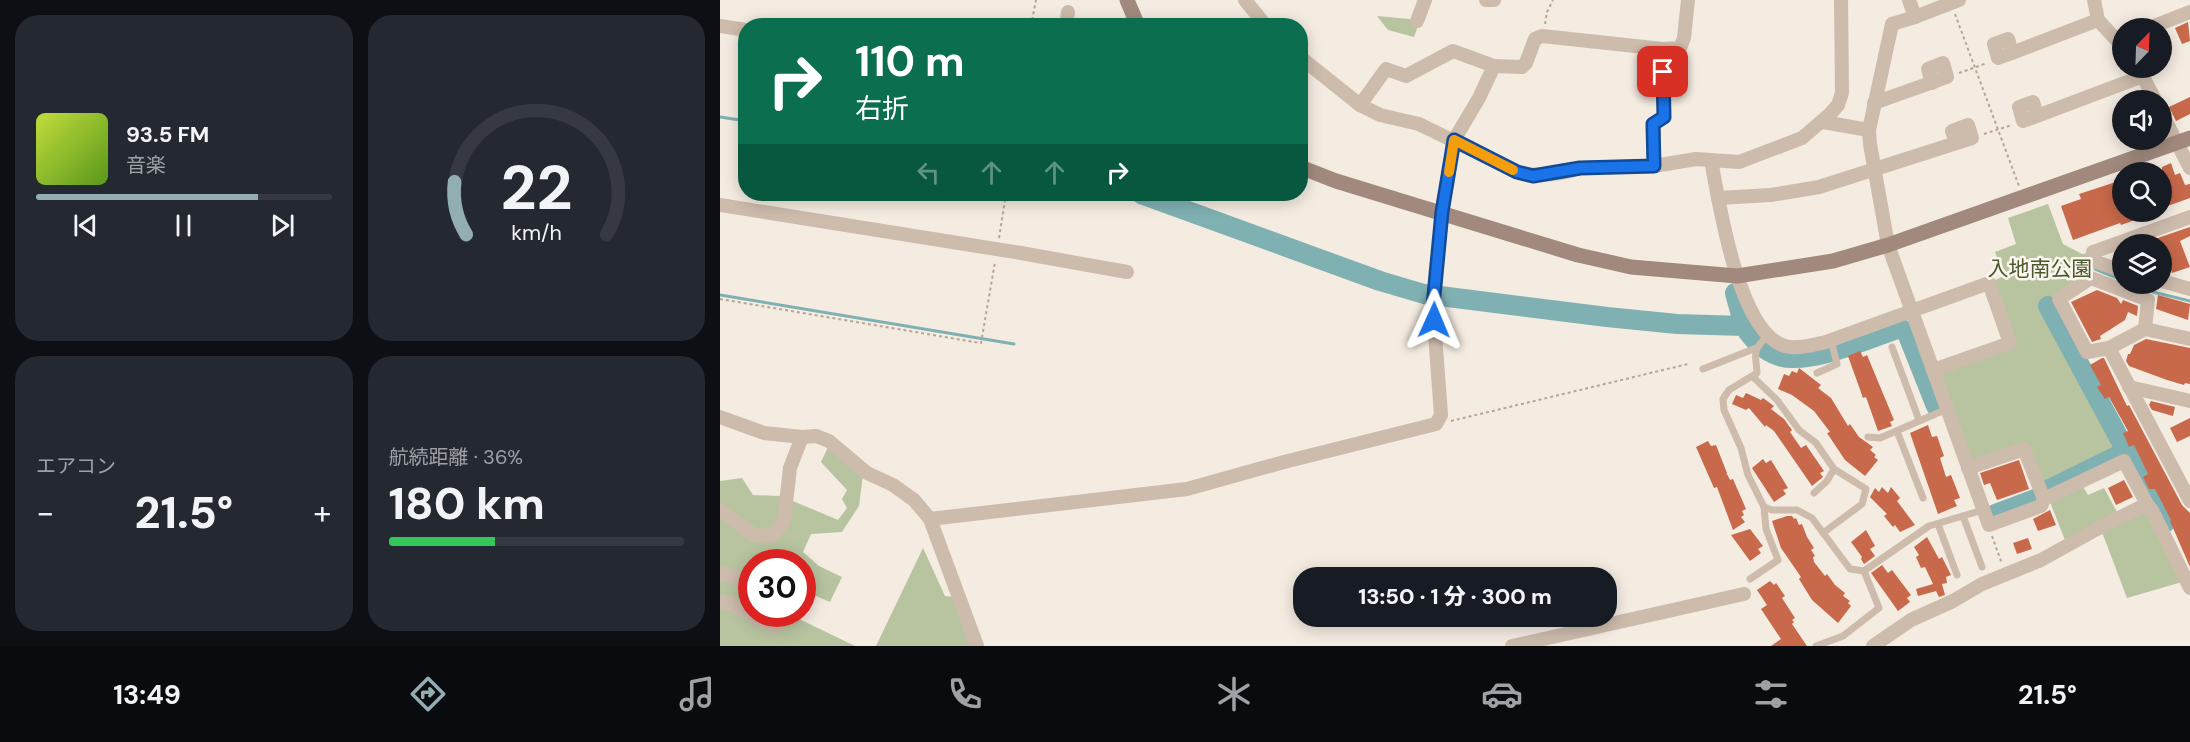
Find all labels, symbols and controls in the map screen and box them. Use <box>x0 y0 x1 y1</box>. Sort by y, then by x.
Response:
north arrow <box>2112 18 2172 78</box>
map controls <box>2112 18 2172 294</box>
text: 110 m <box>855 34 965 89</box>
icon: right <box>756 42 834 120</box>
pin <box>1637 46 1688 97</box>
icon: arrive <box>1646 55 1679 88</box>
button: sound <box>2112 90 2172 150</box>
text: 右折 <box>855 91 909 126</box>
text: 93.5 FM <box>126 120 209 149</box>
text: 22 <box>500 147 572 228</box>
text: 音楽 <box>126 152 166 178</box>
icon: left <box>912 156 945 189</box>
icon: ahead <box>975 156 1008 189</box>
icon: ahead <box>1038 156 1071 189</box>
icon: right <box>1101 156 1134 189</box>
button: search <box>2112 162 2172 222</box>
icon: previous <box>69 209 102 242</box>
icon: pause <box>167 209 200 242</box>
icon: next <box>266 209 299 242</box>
text: km/h <box>511 219 562 247</box>
button: layers <box>2112 234 2172 294</box>
park label: 入地南公園 <box>1988 255 2093 283</box>
position arrow <box>1402 288 1466 352</box>
text: 航続距離 · 36% <box>389 444 523 470</box>
text: エアコン <box>36 453 116 479</box>
text: 180 km <box>389 474 545 533</box>
text: 21.5° <box>134 483 233 542</box>
text: − <box>36 491 54 534</box>
text: + <box>313 491 332 534</box>
speed limit sign: 30 <box>738 549 816 627</box>
text: 13:50 · 1 分 · 300 m <box>1358 582 1552 611</box>
icon: directions <box>407 673 449 715</box>
icon: music <box>676 673 718 715</box>
icon: phone <box>944 673 986 715</box>
icon: climate <box>1213 673 1255 715</box>
icon: car <box>1481 673 1523 715</box>
icon: filters <box>1750 673 1792 715</box>
text: 13:49 <box>113 677 181 712</box>
text: 21.5° <box>2018 677 2077 712</box>

